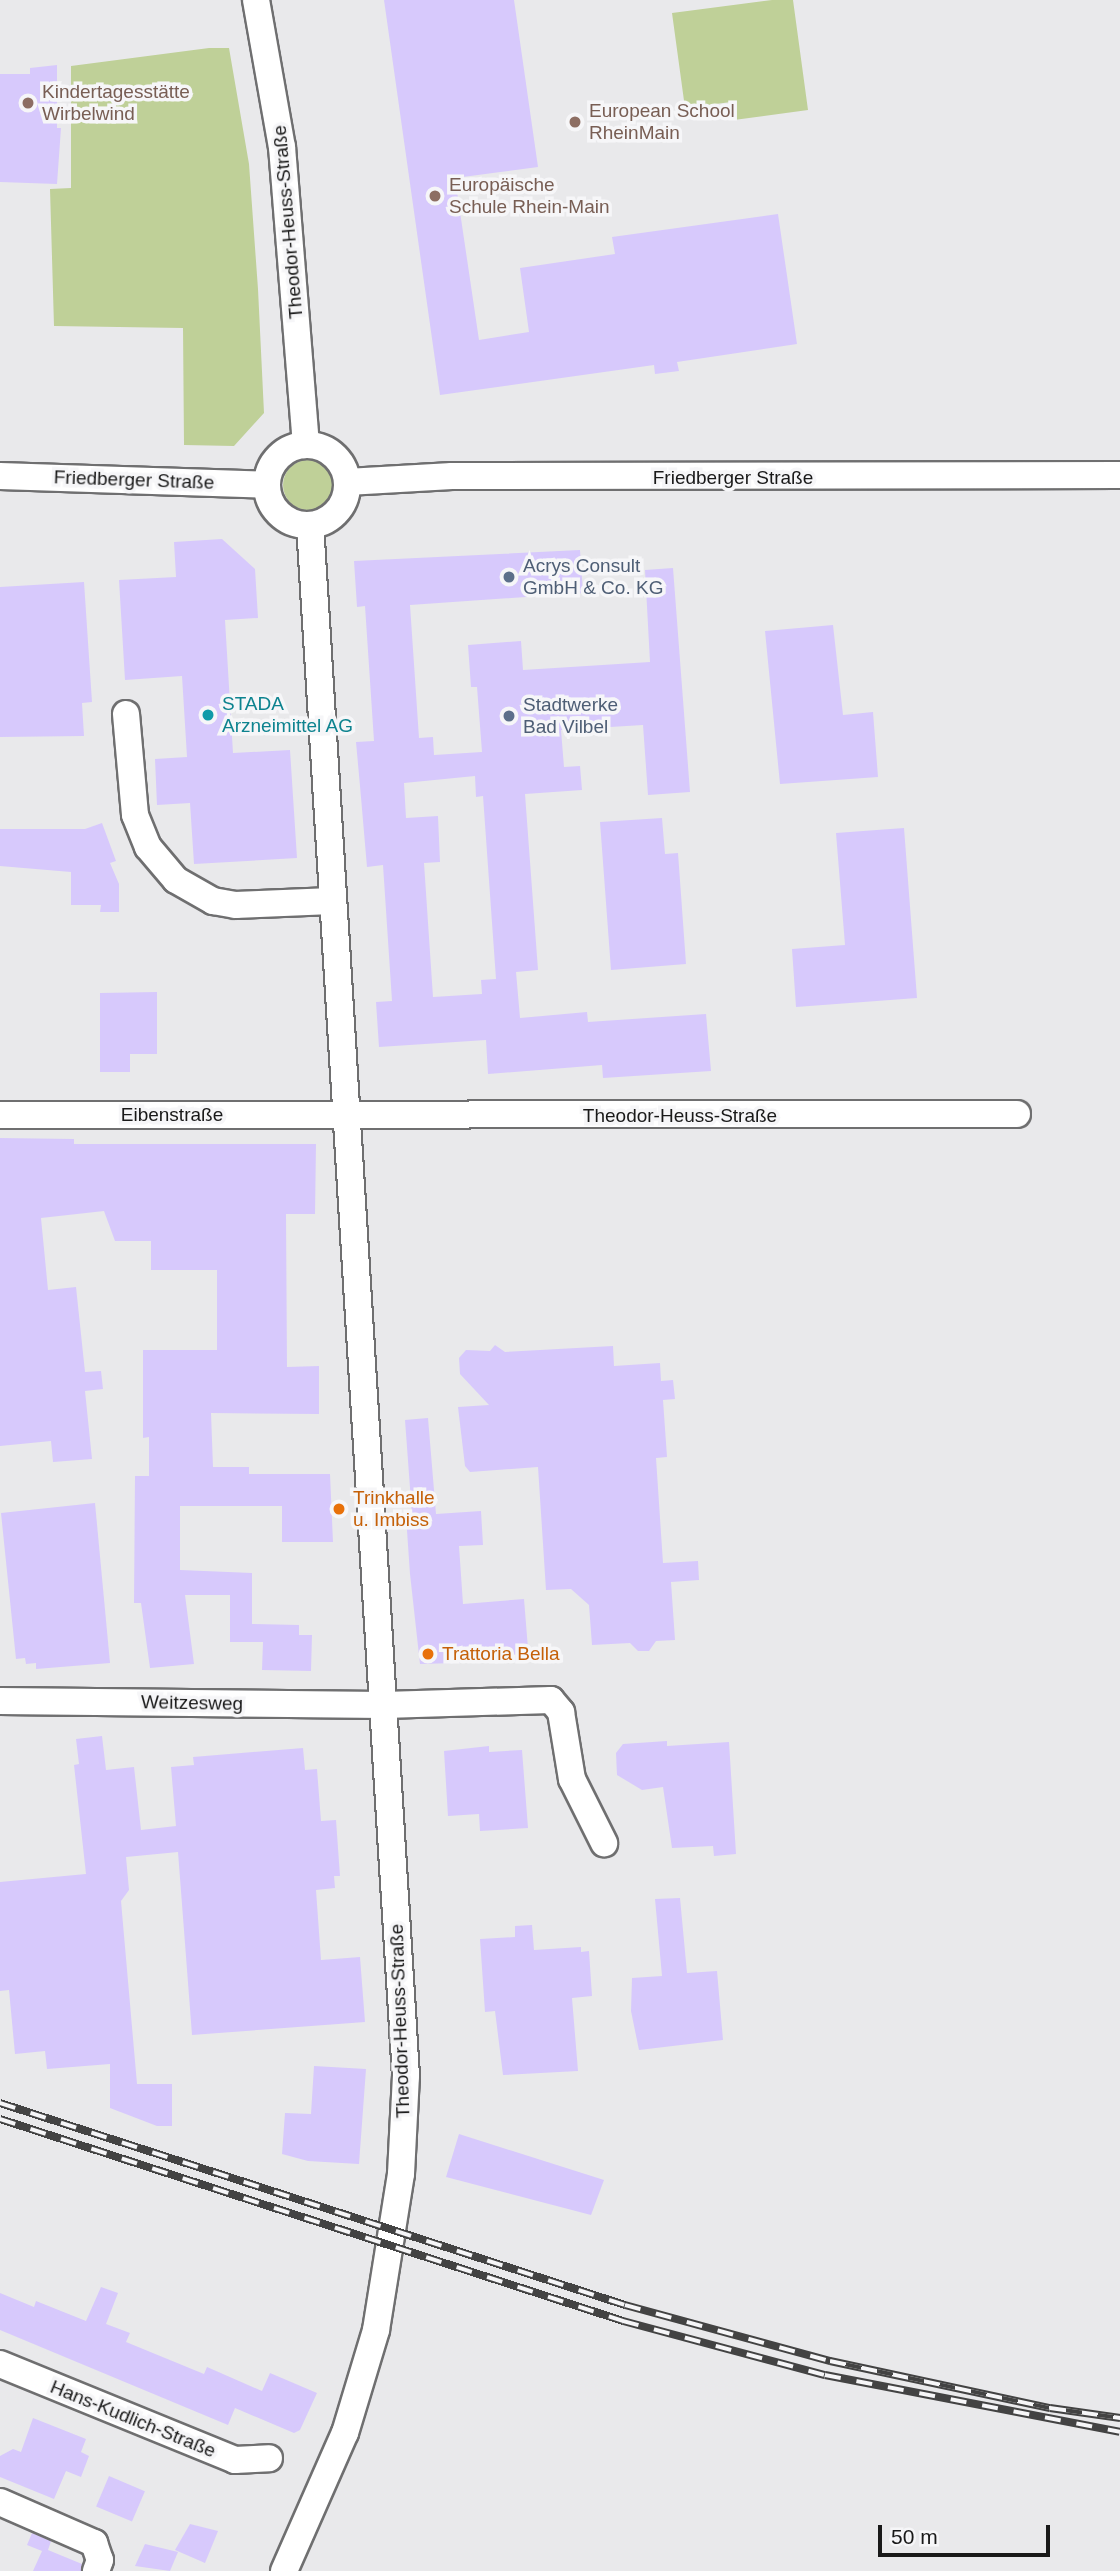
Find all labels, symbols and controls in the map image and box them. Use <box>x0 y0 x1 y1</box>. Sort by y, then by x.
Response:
place label: Kindertagesstätte Wirbelwind <box>42 81 190 125</box>
marker: Kindertagesstätte Wirbelwind <box>20 95 36 111</box>
place label: European School RheinMain <box>589 100 735 144</box>
marker: European School RheinMain <box>567 114 583 130</box>
street label: Theodor-Heuss-Straße <box>268 124 308 320</box>
place label: Europäische Schule Rhein-Main <box>449 174 610 218</box>
marker: Europäische Schule Rhein-Main <box>427 188 443 204</box>
street label: Friedberger Straße <box>53 466 215 494</box>
street label: Friedberger Straße <box>653 467 813 489</box>
place label: Acrys Consult GmbH & Co. KG <box>523 555 663 599</box>
marker: Acrys Consult GmbH & Co. KG <box>501 569 517 585</box>
place label: STADA Arzneimittel AG <box>222 693 354 737</box>
place label: Stadtwerke Bad Vilbel <box>523 694 618 738</box>
marker: STADA Arzneimittel AG <box>200 707 216 723</box>
marker: Stadtwerke Bad Vilbel <box>501 708 517 724</box>
street label: Eibenstraße <box>121 1104 223 1126</box>
street label: Theodor-Heuss-Straße <box>583 1105 777 1127</box>
place label: Trinkhalle u. Imbiss <box>353 1487 435 1531</box>
marker: Trinkhalle u. Imbiss <box>331 1501 347 1517</box>
place label: Trattoria Bella <box>442 1643 560 1665</box>
marker: Trattoria Bella <box>420 1646 436 1662</box>
street label: Weitzesweg <box>141 1691 243 1715</box>
street label: Theodor-Heuss-Straße <box>385 1924 415 2118</box>
street label: Hans-Kudlich-Straße <box>47 2375 219 2463</box>
scale bar <box>882 2512 1054 2556</box>
text: 50 m <box>891 2525 938 2548</box>

